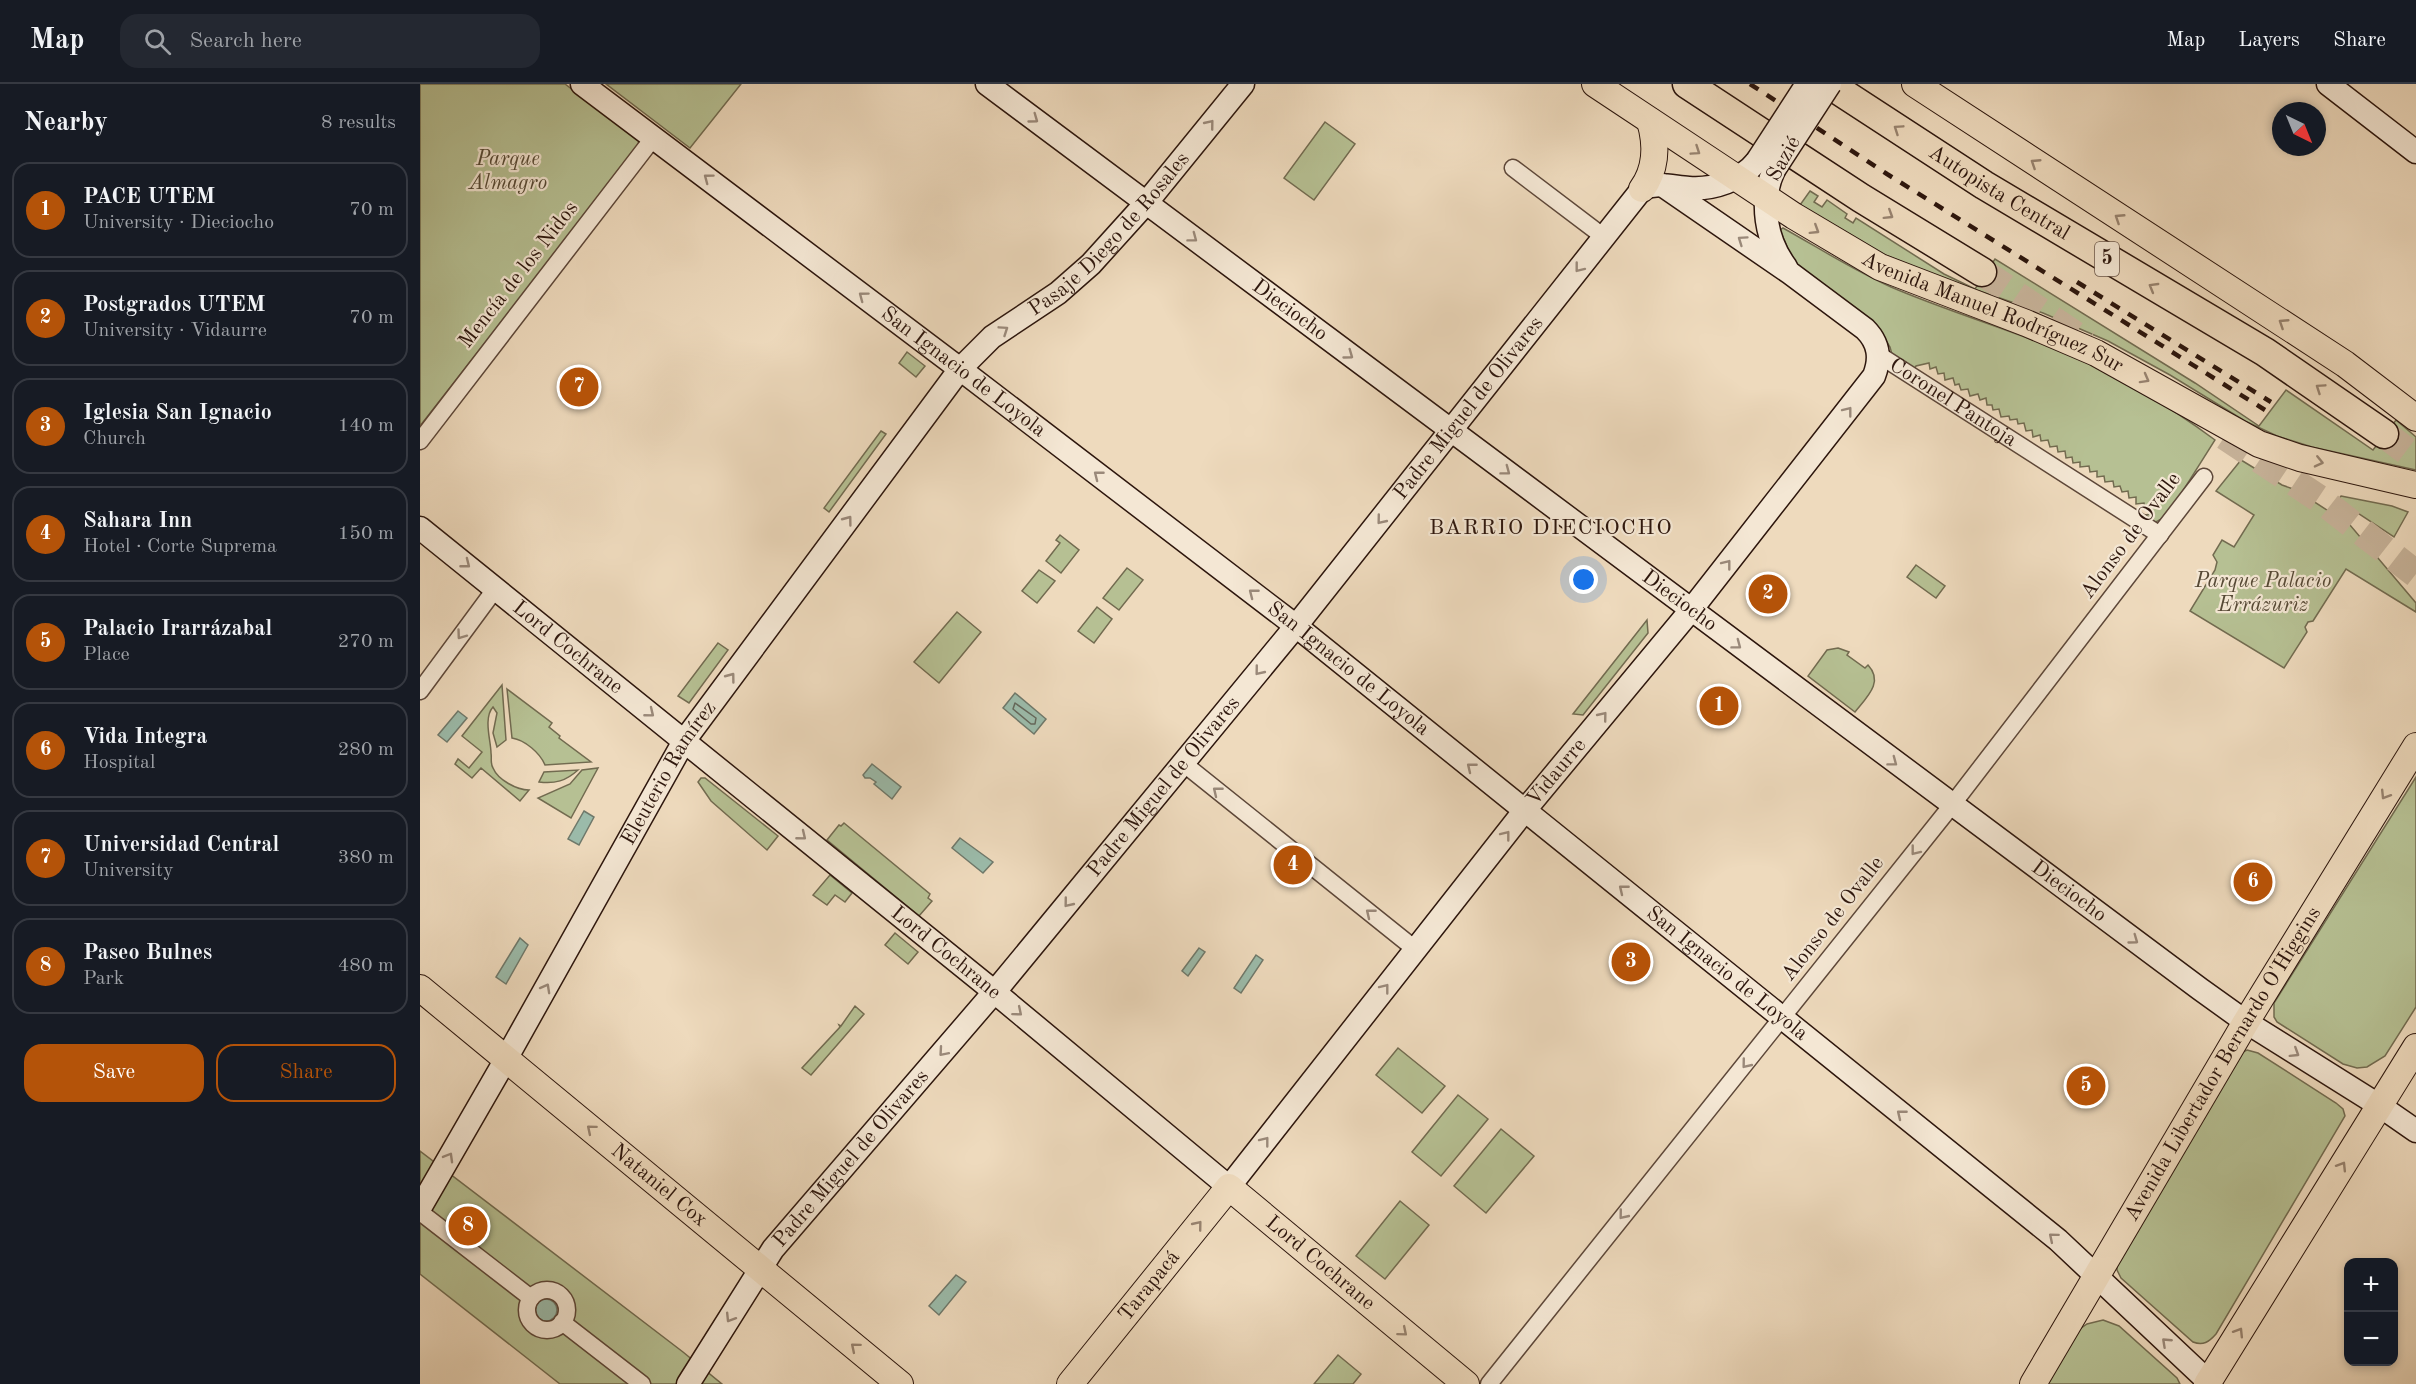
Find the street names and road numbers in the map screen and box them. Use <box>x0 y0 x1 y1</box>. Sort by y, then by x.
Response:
street label: Sazié <box>1763 133 1805 185</box>
street label: Autopista Central <box>1925 141 2074 244</box>
street label: Pasaje Diego de Rosales <box>1025 148 1193 320</box>
street label: Mencía de los Nidos <box>455 198 583 352</box>
road number: 5 <box>2095 242 2119 276</box>
street label: Avenida Manuel Rodríguez Sur <box>1858 248 2127 377</box>
street label: Dieciocho <box>1248 275 1332 345</box>
street label: San Ignacio de Loyola <box>877 303 1050 441</box>
street label: Padre Miguel de Olivares <box>1390 313 1547 503</box>
street label: Coronel Pantoja <box>1886 354 2020 451</box>
street label: Alonso de Ovalle <box>2077 469 2185 603</box>
street label: Dieciocho <box>1638 566 1721 635</box>
street label: Lord Cochrane <box>509 597 627 698</box>
street label: San Ignacio de Loyola <box>1264 598 1433 740</box>
street label: Padre Miguel de Olivares <box>1084 692 1244 881</box>
street label: Eleuterio Ramírez <box>617 697 720 849</box>
street label: Vidaurre <box>1523 734 1590 810</box>
street label: Alonso de Ovalle <box>1778 853 1888 985</box>
street label: Dieciocho <box>2027 857 2111 926</box>
street label: Lord Cochrane <box>887 902 1005 1003</box>
street label: San Ignacio de Loyola <box>1642 902 1812 1044</box>
street label: Avenida Libertador Bernardo O'Higgins <box>2121 903 2325 1225</box>
street label: Padre Miguel de Olivares <box>769 1066 933 1251</box>
street label: Nataniel Cox <box>607 1140 711 1231</box>
street label: Lord Cochrane <box>1262 1212 1379 1314</box>
street label: Tarapacá <box>1115 1247 1184 1325</box>

